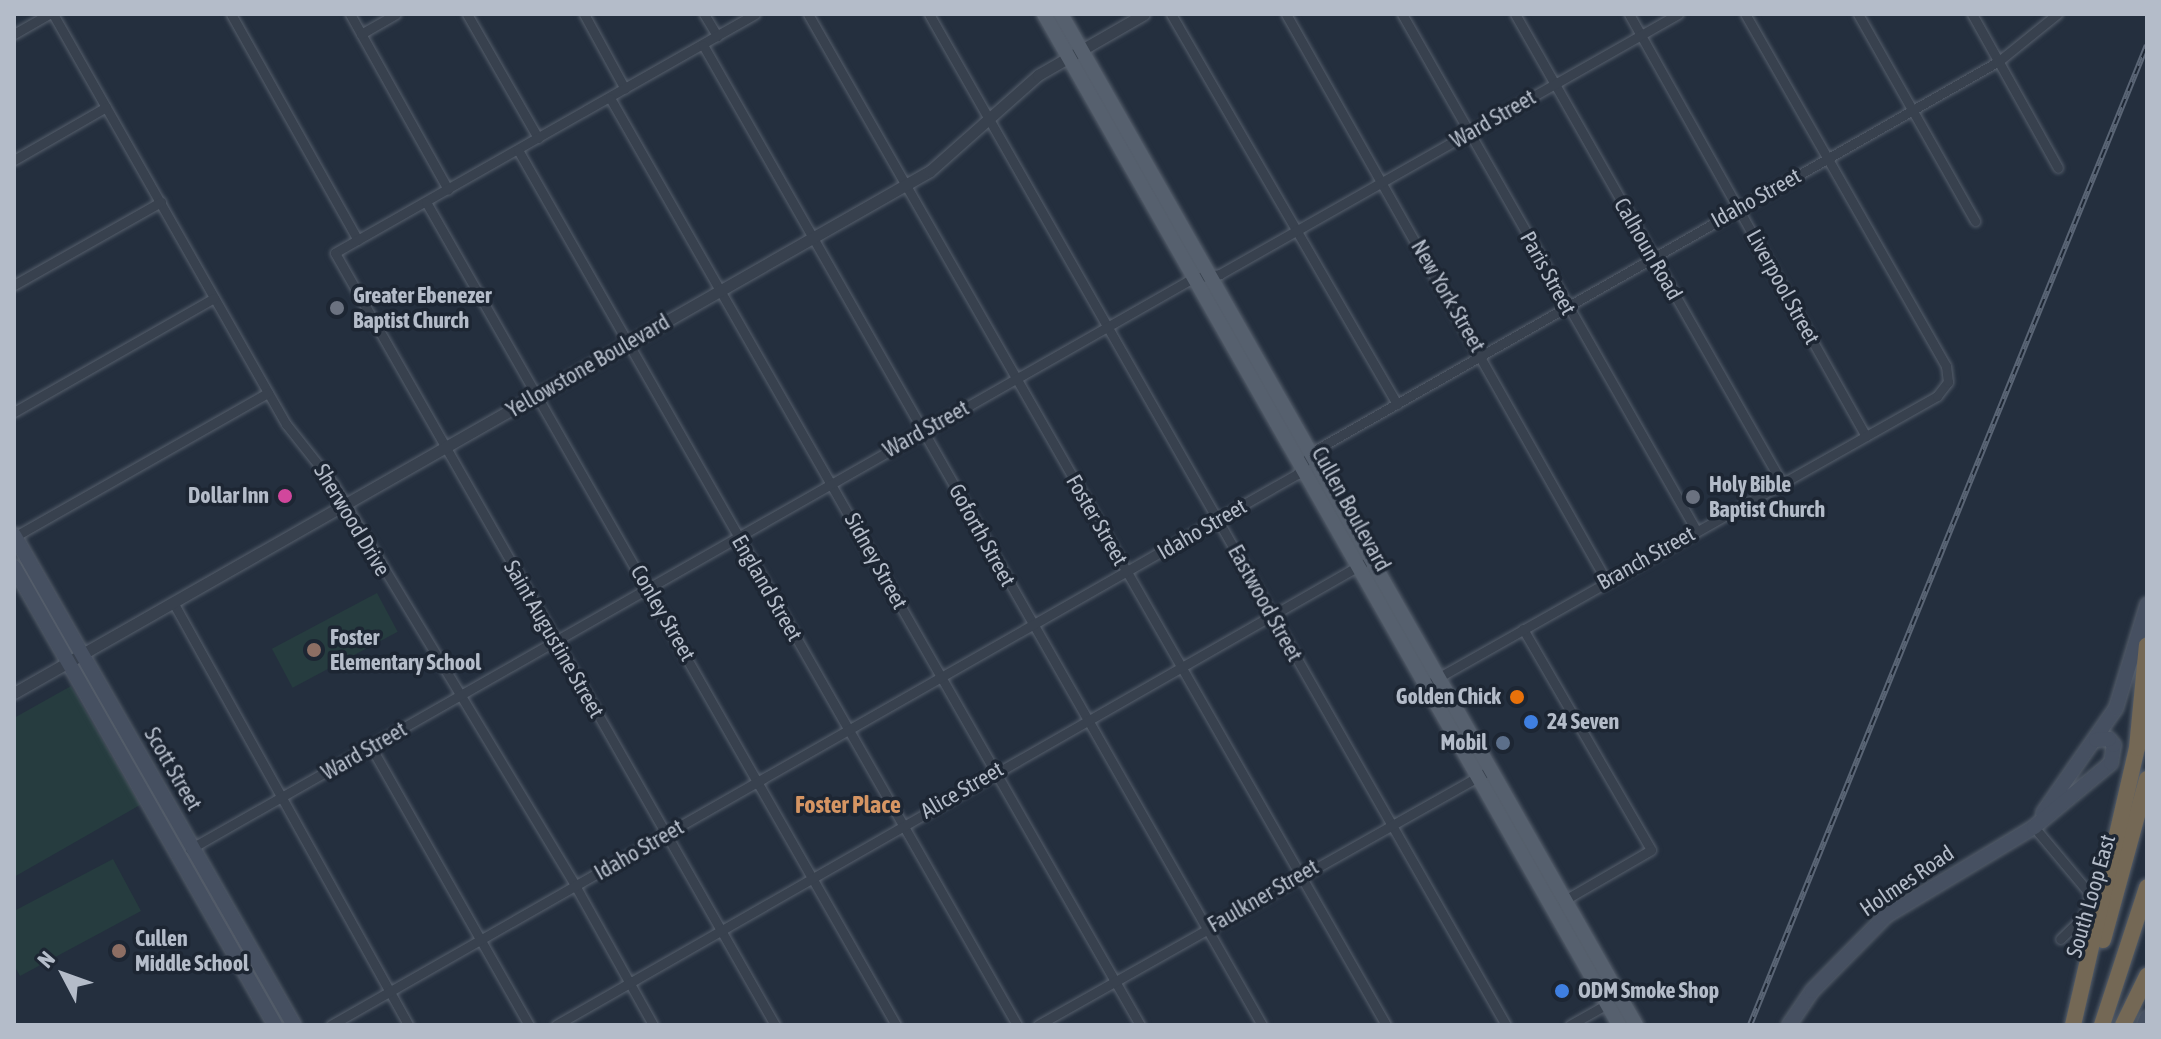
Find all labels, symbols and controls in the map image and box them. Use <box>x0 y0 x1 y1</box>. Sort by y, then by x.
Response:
street label: Ward Street <box>1446 84 1540 154</box>
street label: Idaho Street <box>1706 163 1806 233</box>
street label: Calhoun Road <box>1608 193 1688 305</box>
street label: Liverpool Street <box>1741 225 1825 349</box>
street label: Paris Street <box>1514 227 1582 319</box>
street label: New York Street <box>1405 235 1491 357</box>
place label: Greater Ebenezer Baptist Church <box>353 282 492 334</box>
marker: Greater Ebenezer Baptist Church <box>328 299 346 317</box>
street label: Yellowstone Boulevard <box>502 309 674 423</box>
street label: Ward Street <box>879 395 973 463</box>
street label: Cullen Boulevard <box>1306 442 1396 576</box>
street label: Sherwood Drive <box>308 459 396 581</box>
street label: Foster Street <box>1060 470 1134 570</box>
place label: Holy Bible Baptist Church <box>1709 471 1825 522</box>
street label: Goforth Street <box>943 479 1021 591</box>
place label: Dollar Inn <box>188 483 269 509</box>
marker: Dollar Inn <box>276 487 294 505</box>
marker: Holy Bible Baptist Church <box>1684 488 1702 506</box>
street label: Idaho Street <box>1153 493 1251 565</box>
street label: Sidney Street <box>839 508 913 614</box>
street label: Branch Street <box>1593 520 1699 596</box>
street label: England Street <box>726 530 808 646</box>
street label: Eastwood Street <box>1222 540 1308 666</box>
street label: Saint Augustine Street <box>498 556 610 722</box>
street label: Conley Street <box>625 560 701 666</box>
place label: Foster Elementary School <box>330 624 481 676</box>
marker: Foster Elementary School <box>305 641 323 659</box>
place label: Golden Chick <box>1396 684 1501 710</box>
marker: Golden Chick <box>1508 688 1526 706</box>
place label: 24 Seven <box>1547 709 1619 735</box>
marker: 24 Seven <box>1522 713 1540 731</box>
street label: Ward Street <box>317 716 411 786</box>
street label: Scott Street <box>139 723 207 815</box>
place label: Mobil <box>1441 730 1487 756</box>
marker: Mobil <box>1494 734 1512 752</box>
street label: Alice Street <box>916 756 1008 824</box>
district label: Foster Place <box>795 791 901 819</box>
street label: Idaho Street <box>590 814 688 886</box>
street label: South Loop East <box>2061 832 2121 960</box>
street label: Holmes Road <box>1855 840 1959 922</box>
street label: Faulkner Street <box>1203 854 1323 938</box>
place label: Cullen Middle School <box>135 925 249 976</box>
north arrow <box>24 935 104 1015</box>
marker: Cullen Middle School <box>110 942 128 960</box>
text: N <box>32 946 60 973</box>
place label: ODM Smoke Shop <box>1578 978 1719 1004</box>
marker: ODM Smoke Shop <box>1553 982 1571 1000</box>

